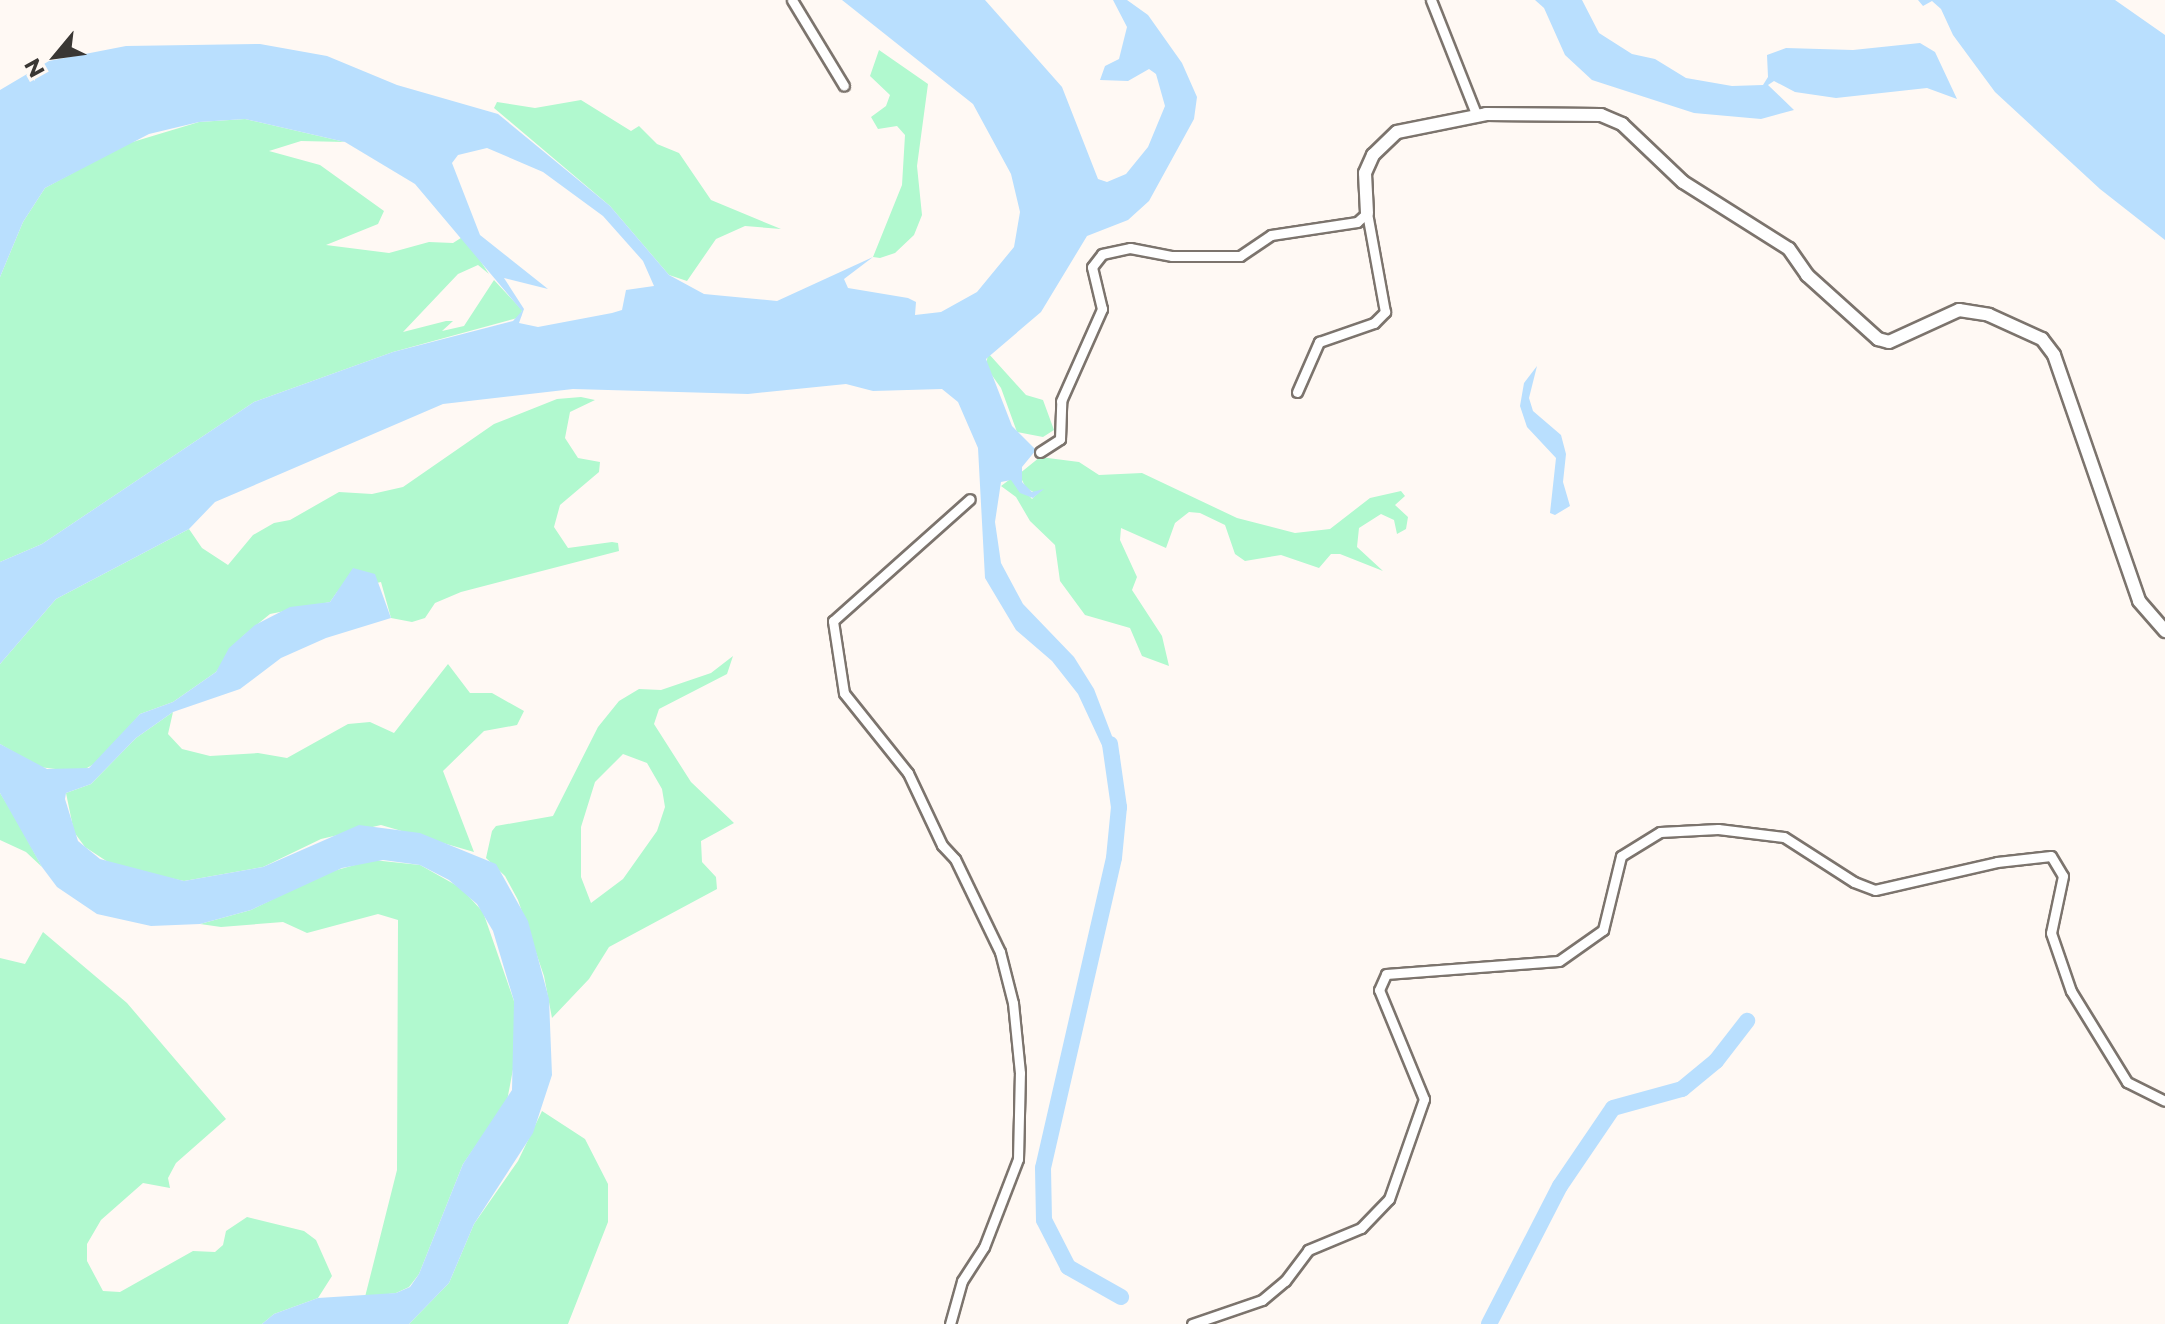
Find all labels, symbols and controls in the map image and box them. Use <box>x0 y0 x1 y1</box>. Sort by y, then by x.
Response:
north arrow <box>16 16 96 96</box>
text: N <box>18 54 51 82</box>

